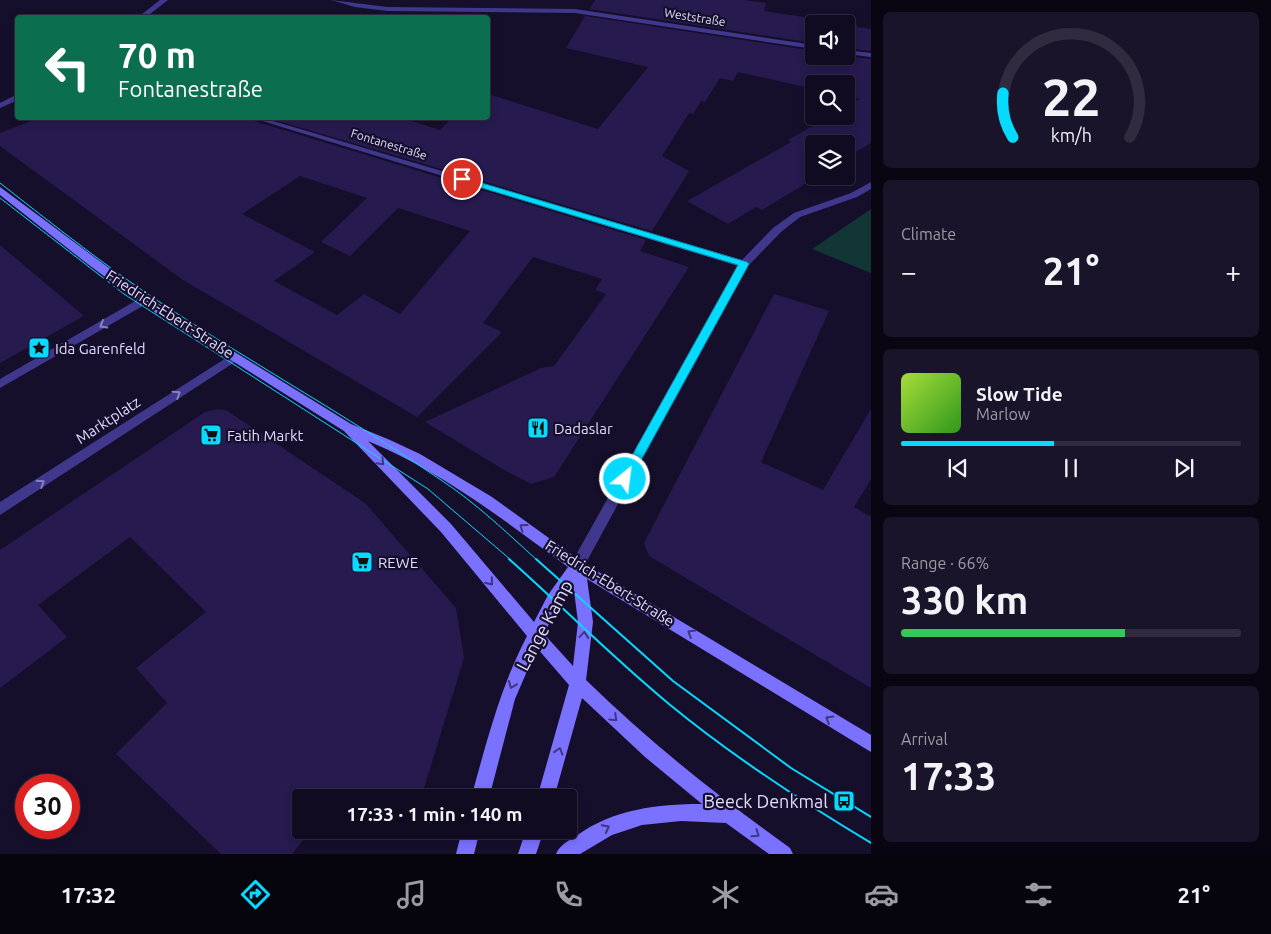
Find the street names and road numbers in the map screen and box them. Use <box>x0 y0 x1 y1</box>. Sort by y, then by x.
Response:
street label: Weststraße <box>663 6 727 28</box>
street label: Fontanestraße <box>349 126 429 162</box>
street label: Friedrich-Ebert-Straße <box>103 266 237 362</box>
street label: Marktplatz <box>73 393 143 447</box>
street label: Friedrich-Ebert-Straße <box>542 536 678 630</box>
street label: Lange Kamp <box>512 576 576 674</box>

